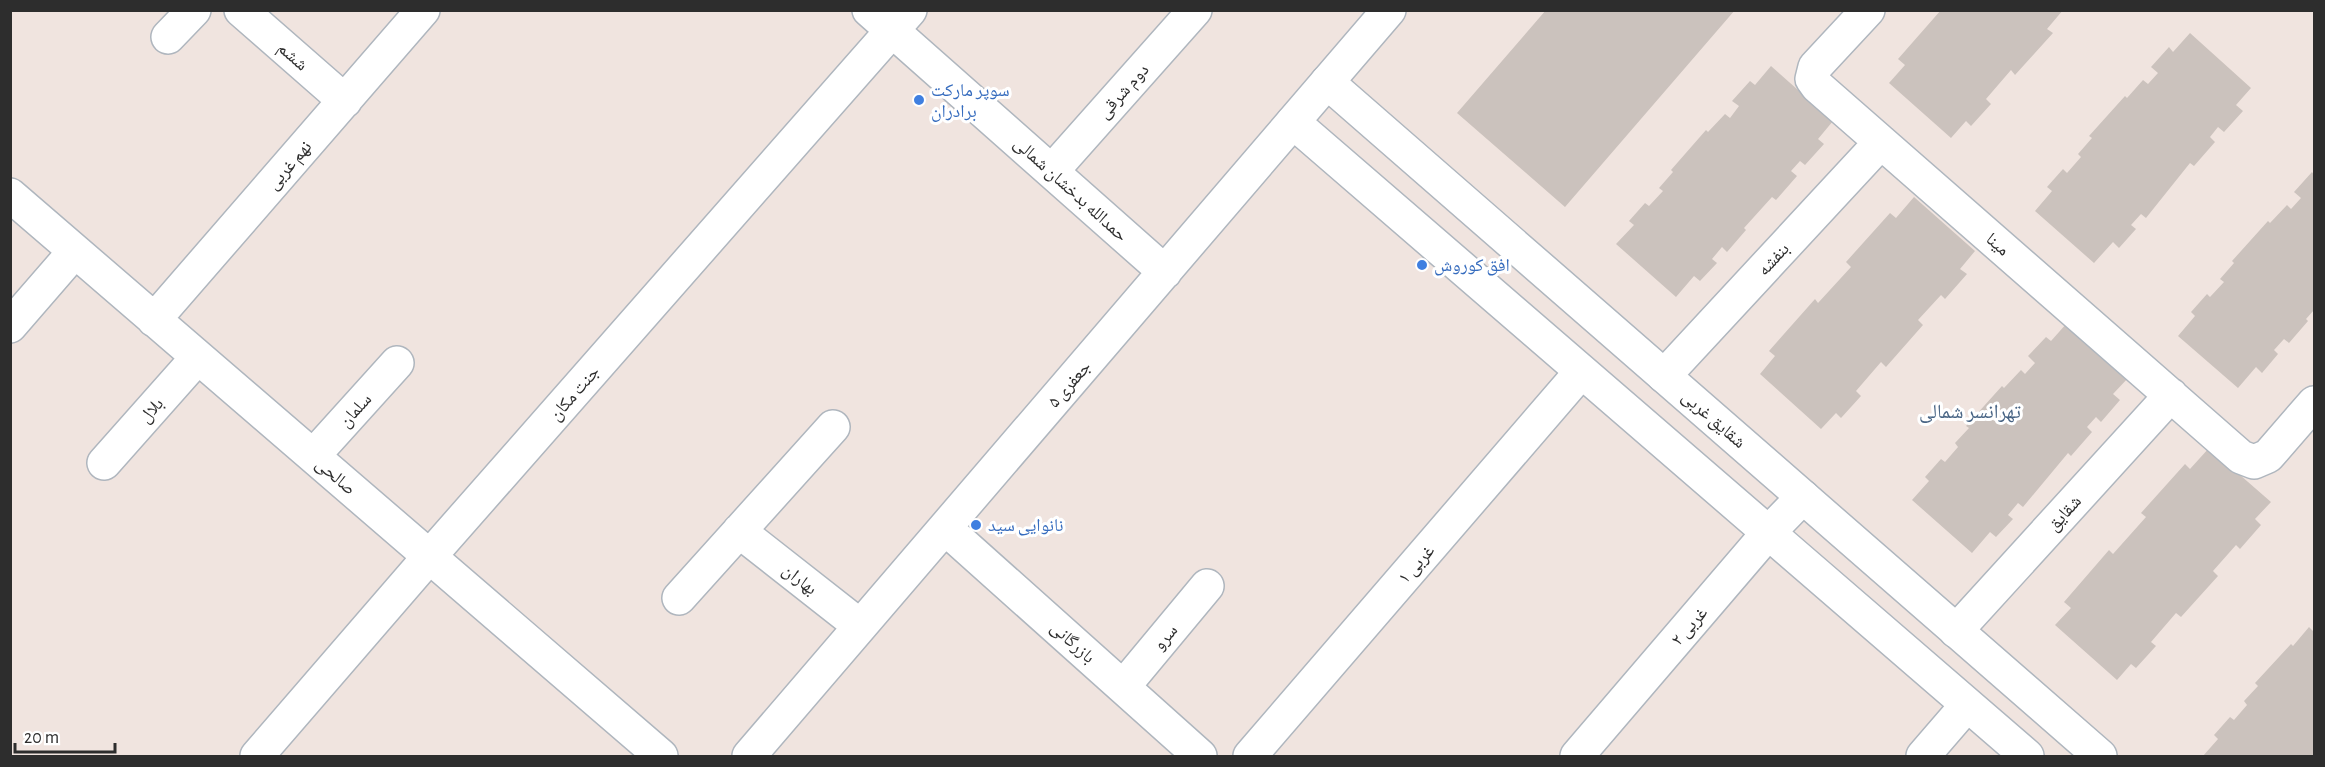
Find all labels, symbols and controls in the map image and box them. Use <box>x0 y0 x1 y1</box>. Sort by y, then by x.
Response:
street label: ششم <box>273 39 311 76</box>
street label: دوم شرقی <box>1095 61 1154 124</box>
place label: سوپر مارکت برادران <box>931 82 1010 122</box>
marker: سوپر مارکت برادران <box>912 93 926 107</box>
street label: حمدالله بدخشان شمالی <box>1009 134 1131 246</box>
street label: نهم غربی <box>264 138 317 195</box>
street label: مینا <box>1982 230 2012 260</box>
street label: بنفشه <box>1754 240 1793 280</box>
place label: افق کوروش <box>1434 257 1510 276</box>
marker: افق کوروش <box>1415 258 1429 272</box>
street label: جعفری ۵ <box>1045 358 1095 412</box>
street label: جنت مکان <box>546 363 604 425</box>
street label: شقایق غربی <box>1677 387 1749 453</box>
street label: سلمان <box>336 390 376 432</box>
street label: بلال <box>136 395 168 427</box>
district label: تهرانسر شمالی <box>1919 402 2021 423</box>
street label: صالحی <box>311 455 359 500</box>
street label: شقایق <box>2044 492 2086 536</box>
place label: نانوایی سید <box>988 517 1064 536</box>
marker: نانوایی سید <box>969 518 983 532</box>
street label: ۱ غربی <box>1395 542 1439 588</box>
street label: بهاران <box>778 561 820 599</box>
street label: ۲ غربی <box>1668 604 1712 650</box>
street label: بازرگانی <box>1046 618 1098 668</box>
street label: سرو <box>1150 621 1182 654</box>
scale bar <box>15 716 116 754</box>
text: 20 m <box>24 729 59 747</box>

